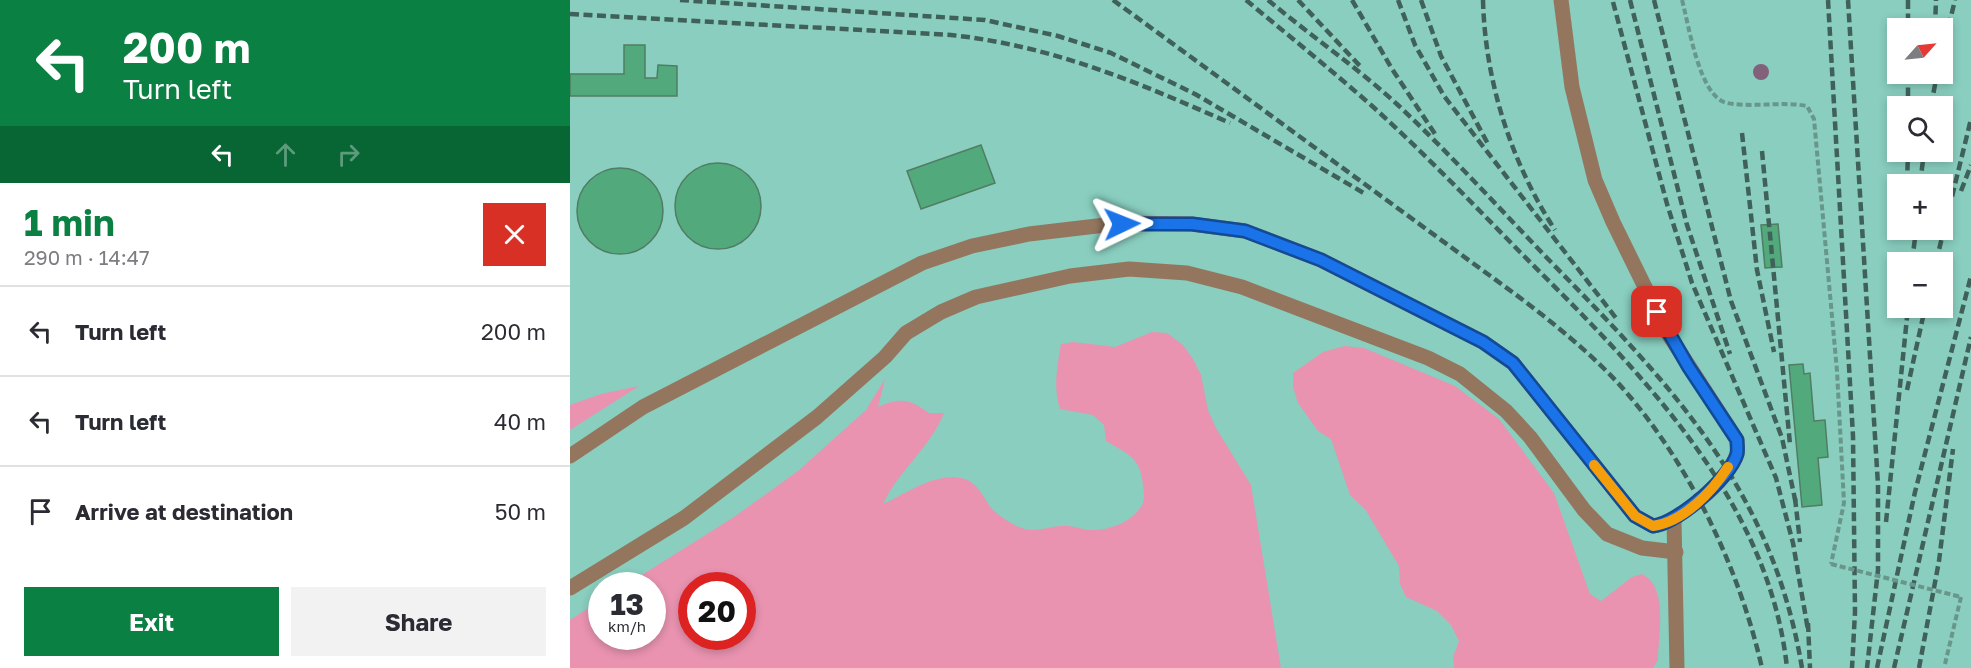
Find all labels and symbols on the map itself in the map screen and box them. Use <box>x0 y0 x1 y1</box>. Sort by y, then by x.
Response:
north arrow <box>1887 18 1953 84</box>
position arrow <box>1090 192 1154 256</box>
pin <box>1631 286 1682 337</box>
speed limit sign: 20 <box>678 572 756 650</box>

